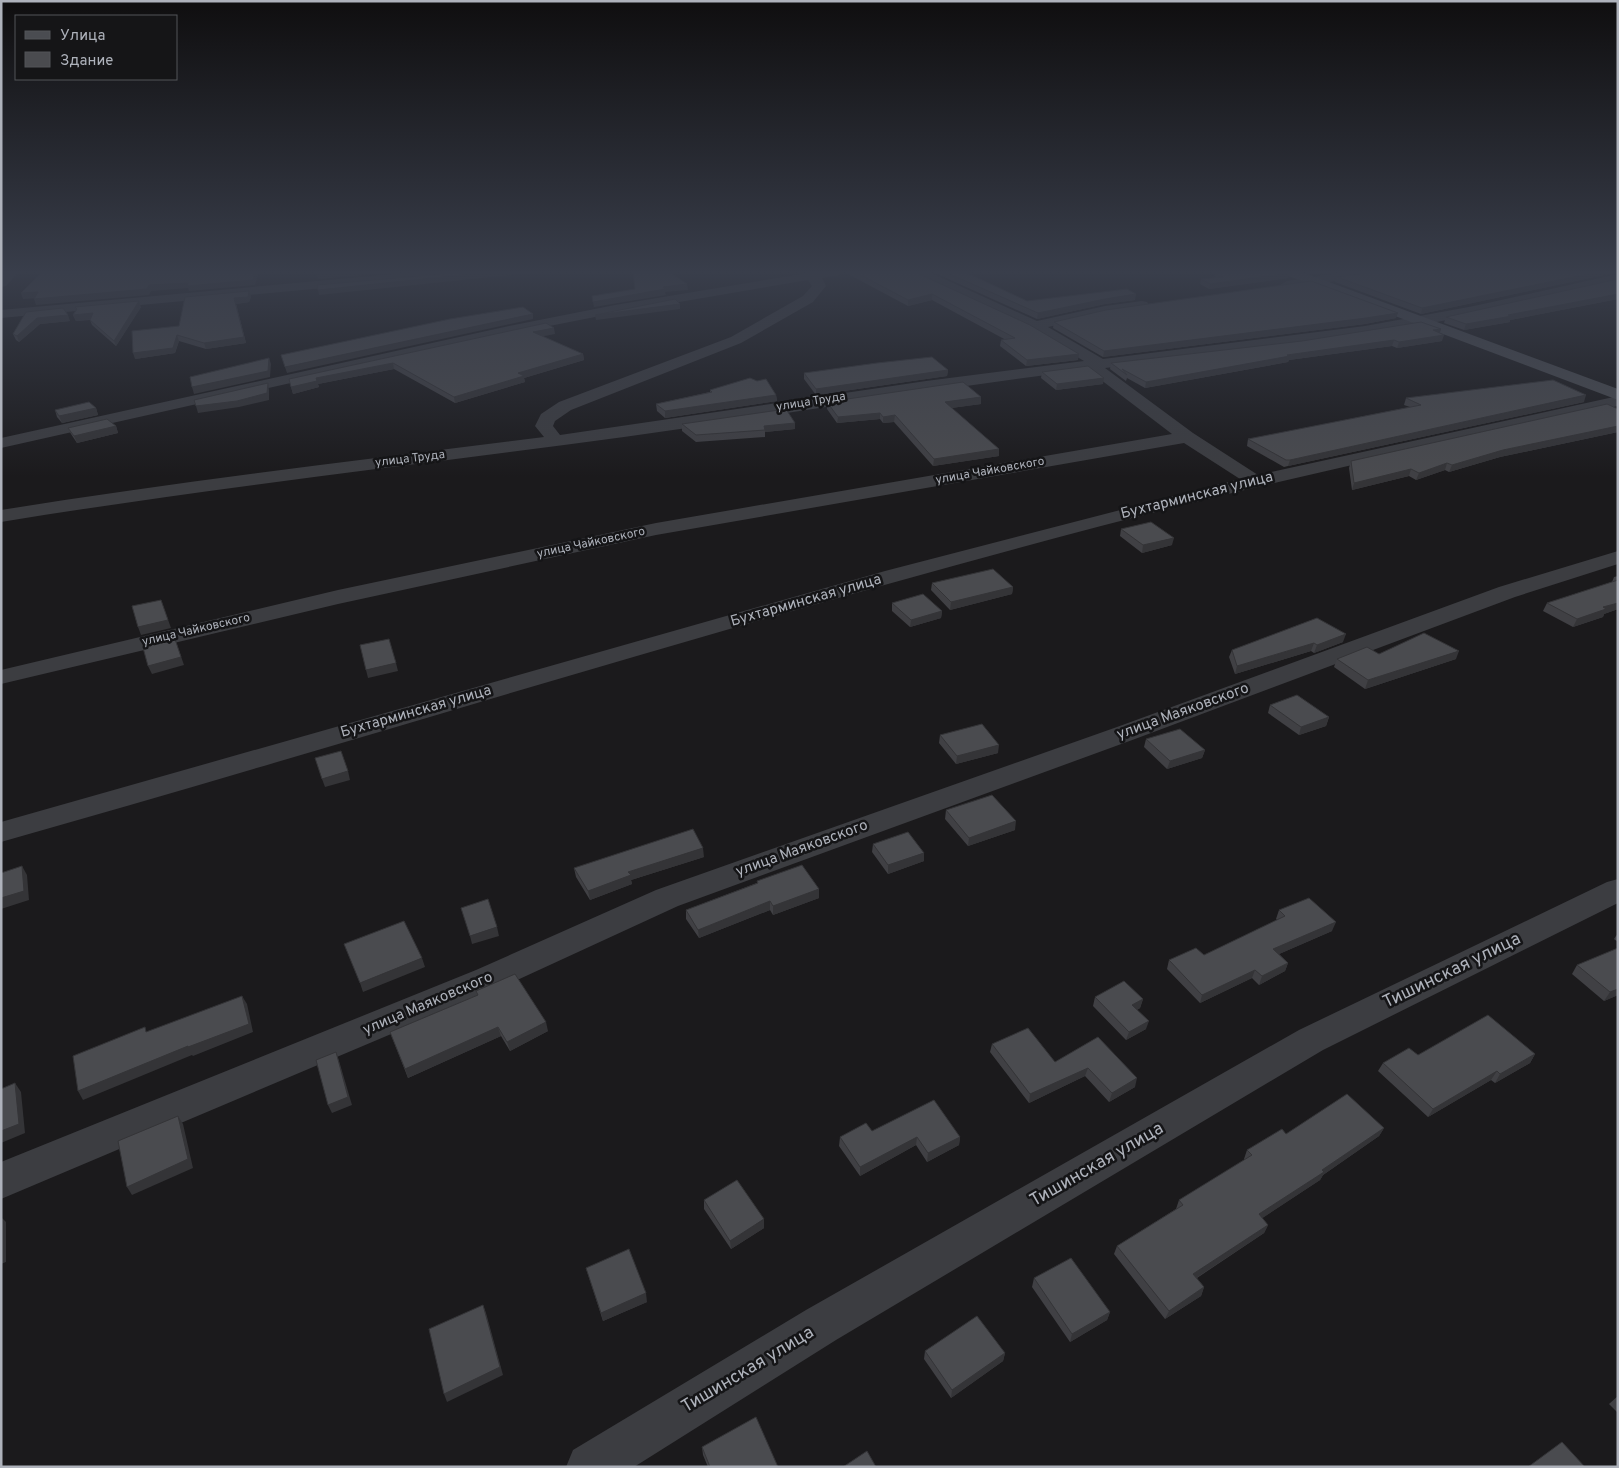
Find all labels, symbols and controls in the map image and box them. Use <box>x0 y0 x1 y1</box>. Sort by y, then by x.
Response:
legend <box>15 15 178 80</box>
text: Улица <box>60 27 105 46</box>
text: Здание <box>60 52 113 71</box>
street label: улица Труда <box>775 389 847 415</box>
street label: улица Труда <box>374 447 446 471</box>
street label: улица Чайковского <box>934 453 1046 488</box>
street label: Бухтарминская улица <box>1119 468 1275 524</box>
street label: улица Чайковского <box>535 524 647 562</box>
street label: Бухтарминская улица <box>728 570 884 632</box>
street label: улица Чайковского <box>140 610 252 650</box>
street label: улица Маяковского <box>1114 679 1252 745</box>
street label: Бухтарминская улица <box>338 681 494 743</box>
street label: улица Маяковского <box>733 816 871 882</box>
street label: Тишинская улица <box>1379 928 1525 1014</box>
street label: улица Маяковского <box>360 968 496 1040</box>
street label: Тишинская улица <box>1026 1117 1168 1213</box>
street label: Тишинская улица <box>678 1321 818 1419</box>

